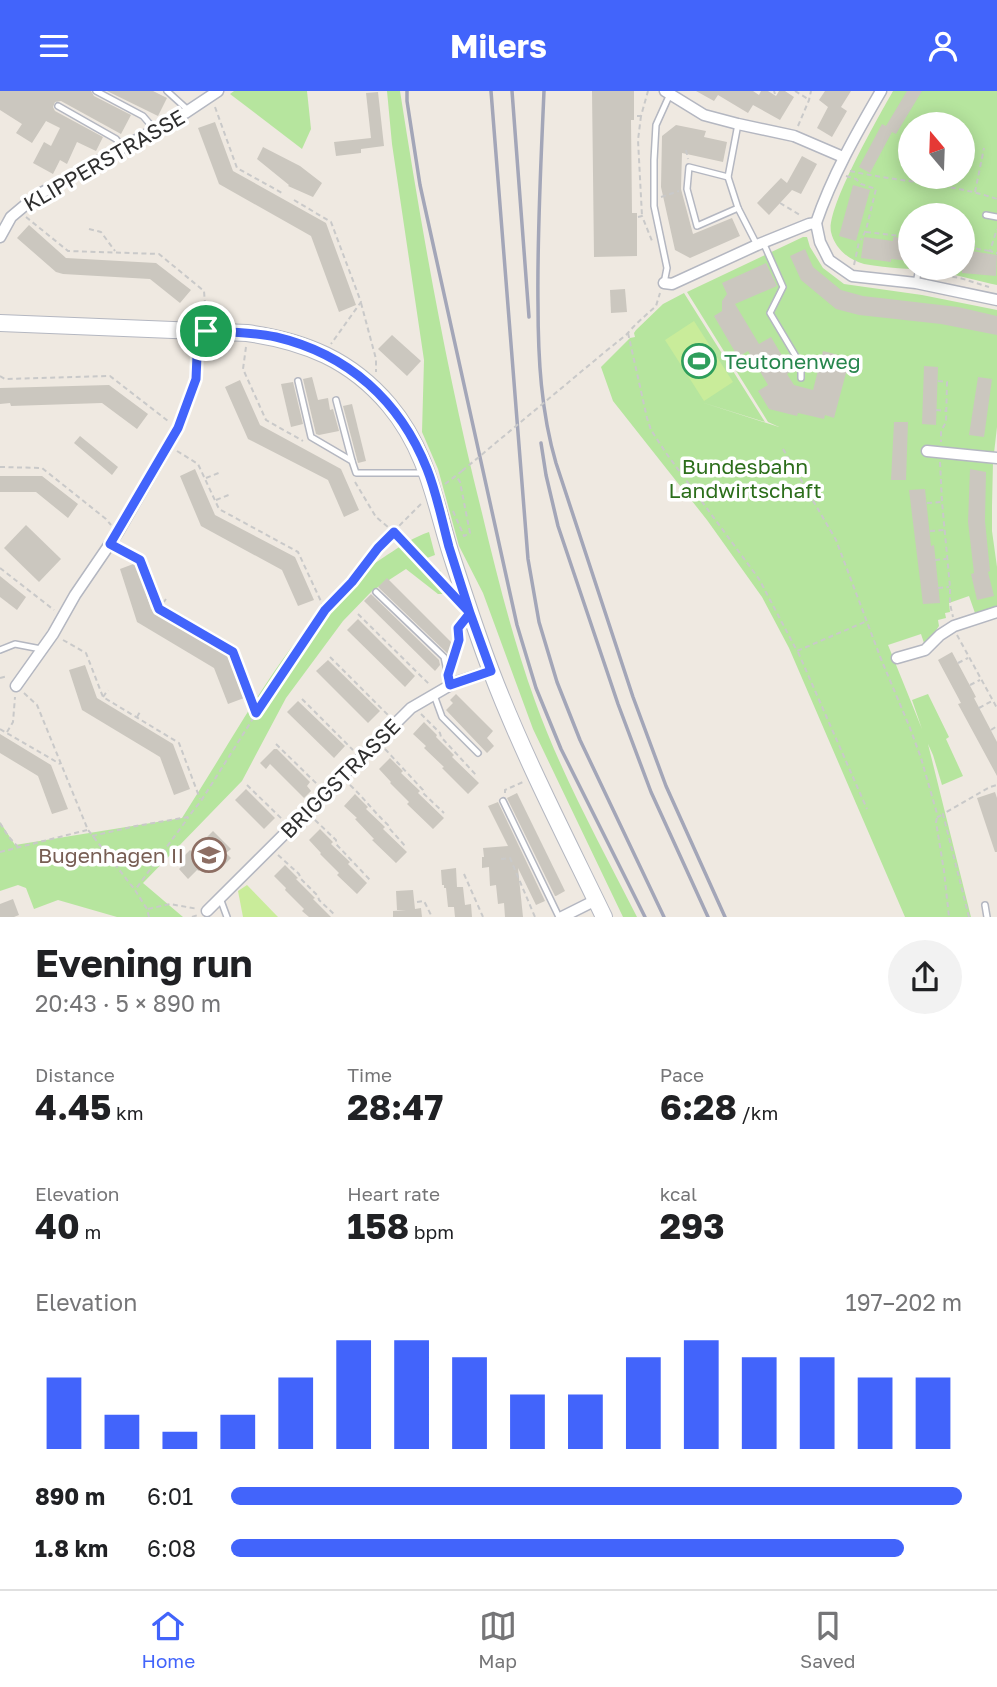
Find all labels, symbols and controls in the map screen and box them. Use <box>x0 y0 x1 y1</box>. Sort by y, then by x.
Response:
icon: menu <box>35 27 73 65</box>
text: Milers <box>450 27 547 65</box>
icon: person <box>924 27 962 65</box>
street label: KLIPPERSTRASSE <box>19 103 189 217</box>
north arrow <box>898 112 975 189</box>
map controls <box>898 112 975 280</box>
button: layers <box>898 203 975 280</box>
pin <box>176 301 236 361</box>
icon: arrive <box>187 312 225 350</box>
sports icon: Teutonenweg <box>680 342 718 380</box>
place label: Teutonenweg <box>724 348 861 374</box>
park label: Bundesbahn Landwirtschaft <box>668 453 822 503</box>
street label: BRIGGSTRASSE <box>275 713 405 843</box>
school or university icon: Bugenhagen II <box>190 836 228 874</box>
place label: Bugenhagen II <box>38 842 184 868</box>
text: Evening run <box>35 940 253 985</box>
button: share <box>888 940 962 1014</box>
text: 20:43 · 5 × 890 m <box>35 989 221 1017</box>
text: Distance <box>35 1063 115 1086</box>
text: Time <box>347 1063 392 1086</box>
text: Pace <box>660 1063 704 1086</box>
text: 4.45 <box>35 1086 111 1128</box>
text: 28:47 <box>347 1086 443 1128</box>
text: 6:28 <box>660 1086 737 1128</box>
text: km <box>111 1101 144 1124</box>
text: /km <box>737 1101 778 1124</box>
text: Elevation <box>35 1182 120 1205</box>
text: Heart rate <box>347 1182 440 1205</box>
text: kcal <box>660 1182 697 1205</box>
text: 40 <box>35 1205 80 1247</box>
text: 158 <box>347 1205 409 1247</box>
text: 293 <box>660 1205 725 1247</box>
text: m <box>80 1220 101 1243</box>
text: bpm <box>409 1220 454 1243</box>
text: Elevation <box>35 1288 137 1316</box>
text: 197–202 m <box>846 1288 962 1316</box>
text: 890 m <box>35 1482 105 1510</box>
text: 6:01 <box>147 1482 193 1510</box>
text: 1.8 km <box>35 1534 108 1562</box>
text: 6:08 <box>147 1534 196 1562</box>
tab: Home <box>142 1607 195 1672</box>
tab: Map <box>478 1607 517 1672</box>
tab: Saved <box>800 1607 855 1672</box>

